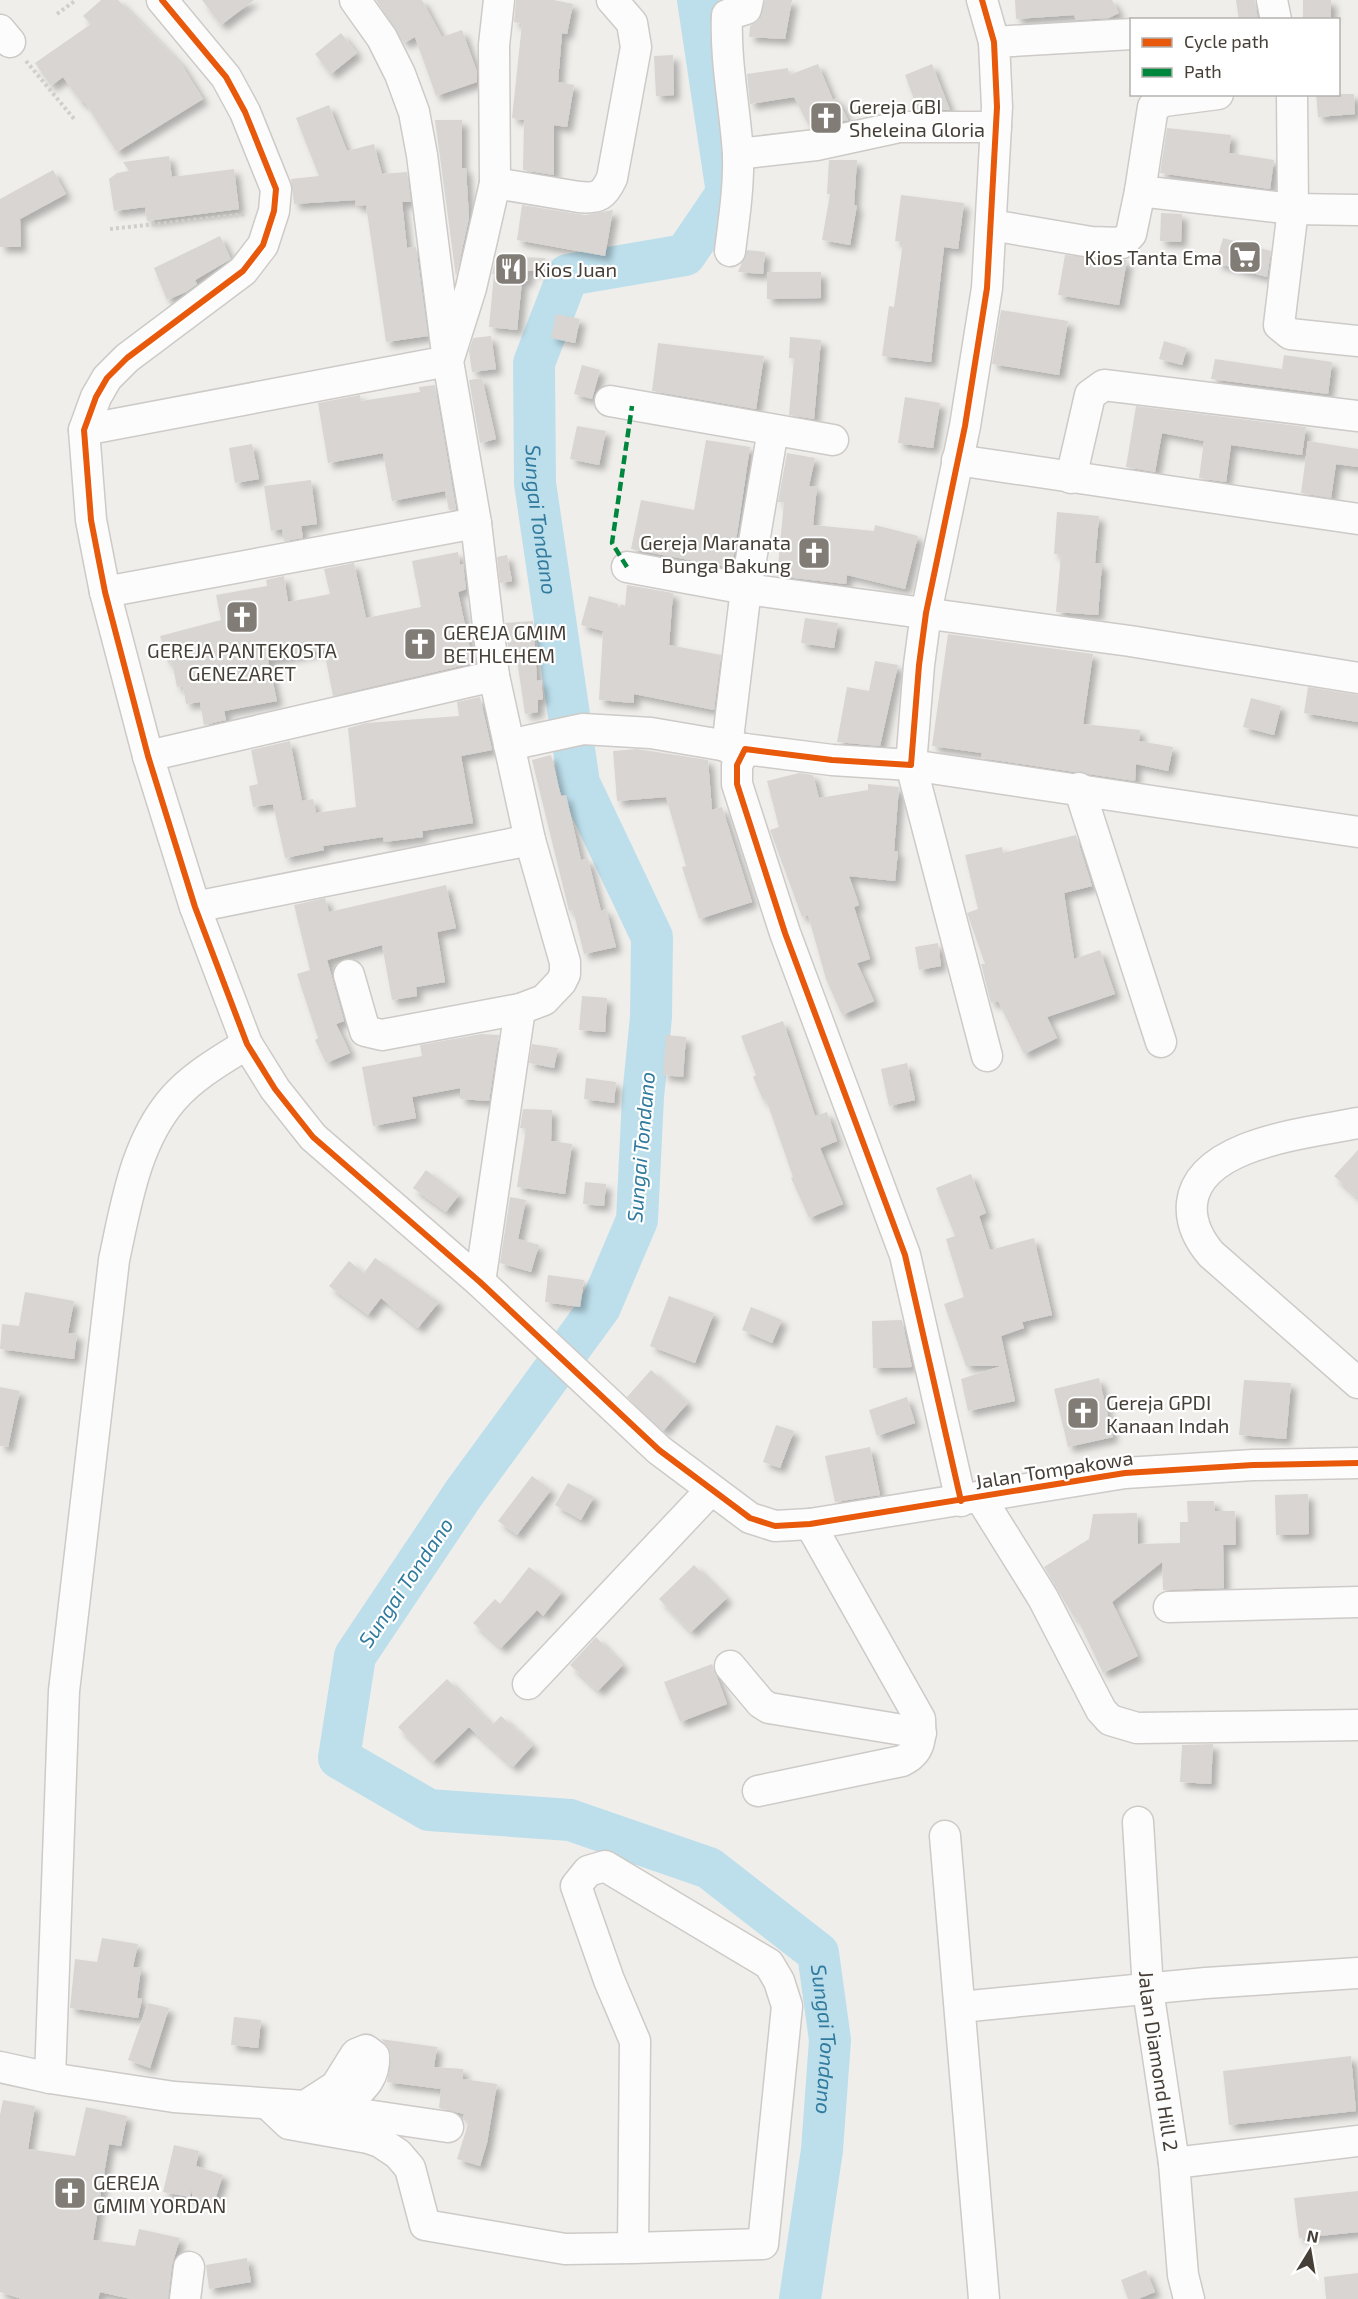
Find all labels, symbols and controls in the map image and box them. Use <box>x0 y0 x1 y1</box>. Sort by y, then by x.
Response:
legend <box>1130 18 1340 96</box>
text: Cycle path <box>1184 30 1269 52</box>
text: Path <box>1184 60 1222 82</box>
place label: Gereja GBI Sheleina Gloria <box>849 94 985 141</box>
church icon: Gereja GBI Sheleina Gloria <box>808 100 844 136</box>
supermarket icon: Kios Tanta Ema <box>1227 239 1263 275</box>
place label: Kios Tanta Ema <box>1085 245 1222 269</box>
restaurant icon: Kios Juan <box>493 251 529 287</box>
place label: Kios Juan <box>534 257 617 281</box>
water label: Sungai Tondano <box>522 444 564 596</box>
place label: Gereja Maranata Bunga Bakung <box>640 530 791 577</box>
church icon: Gereja Maranata Bunga Bakung <box>796 535 832 571</box>
church icon: GEREJA PANTEKOSTA GENEZARET <box>224 599 260 635</box>
place label: GEREJA GMIM BETHLEHEM <box>443 620 566 667</box>
church icon: GEREJA GMIM BETHLEHEM <box>402 626 438 662</box>
place label: GEREJA PANTEKOSTA GENEZARET <box>147 638 337 685</box>
water label: Sungai Tondano <box>621 1071 659 1223</box>
place label: Gereja GPDI Kanaan Indah <box>1106 1390 1229 1437</box>
church icon: Gereja GPDI Kanaan Indah <box>1065 1395 1101 1431</box>
street label: Jalan Tompakowa <box>973 1445 1135 1493</box>
water label: Sungai Tondano <box>352 1512 458 1652</box>
water label: Sungai Tondano <box>807 1962 843 2115</box>
street label: Jalan Diamond Hill 2 <box>1135 1970 1184 2153</box>
place label: GEREJA GMIM YORDAN <box>93 2170 226 2217</box>
church icon: GEREJA GMIM YORDAN <box>52 2175 88 2211</box>
north arrow <box>1280 2221 1340 2281</box>
text: N <box>1305 2225 1320 2246</box>

